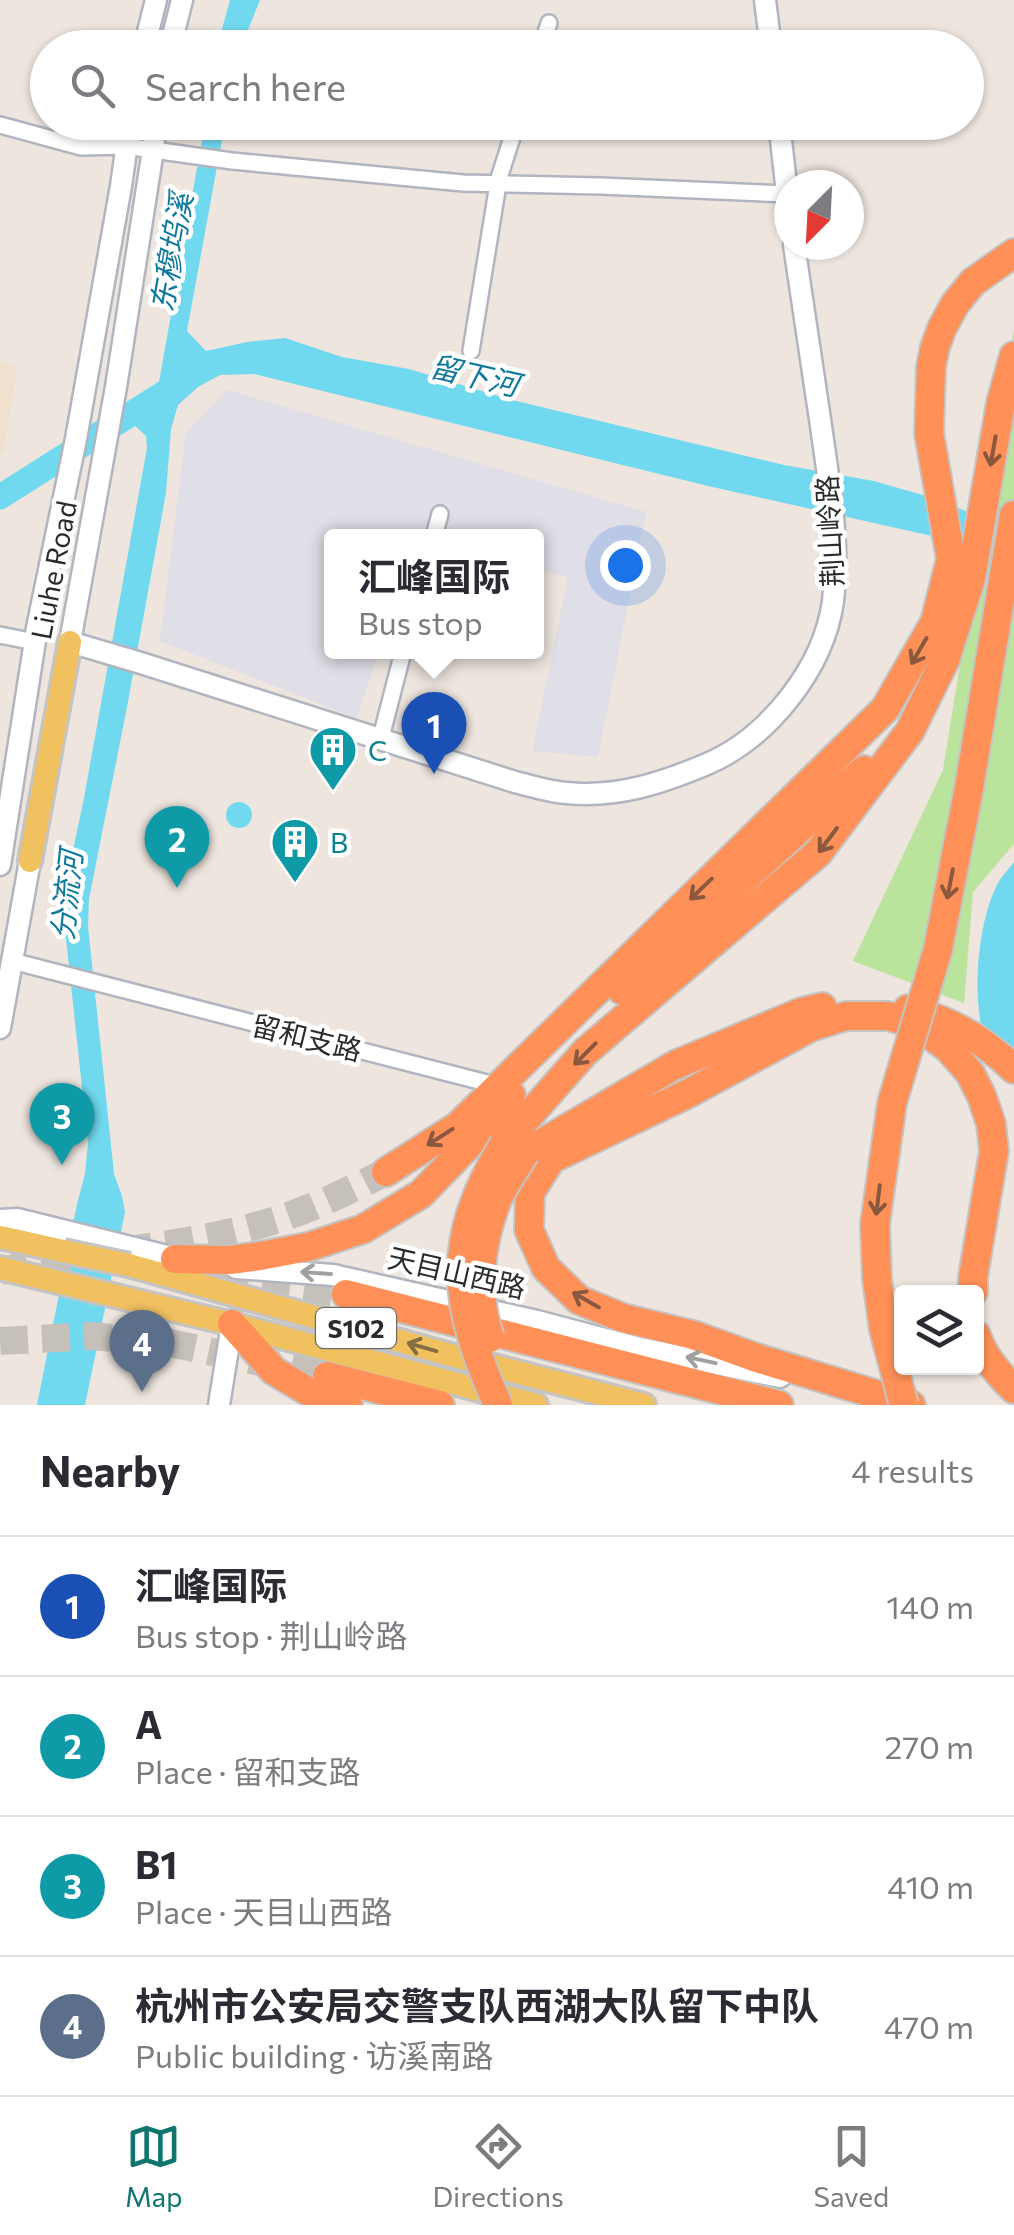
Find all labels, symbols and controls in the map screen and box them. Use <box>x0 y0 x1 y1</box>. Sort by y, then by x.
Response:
search box <box>30 30 984 140</box>
icon: search <box>65 58 120 113</box>
text: Search here <box>145 62 346 109</box>
north arrow <box>774 170 864 260</box>
water label: 东穆坞溪 <box>141 187 199 314</box>
water label: 留下河 <box>427 346 528 403</box>
one-way arrow <box>983 434 1002 467</box>
street label: 荆山岭路 <box>809 474 849 588</box>
street label: Liuhe Road <box>23 498 83 642</box>
popup <box>324 529 544 659</box>
your location <box>600 540 651 591</box>
text: 汇峰国际 <box>358 552 510 599</box>
text: Bus stop <box>358 602 483 642</box>
one-way arrow <box>908 635 928 665</box>
pin: 1 <box>402 692 466 774</box>
building icon: C <box>307 724 359 792</box>
place label: C <box>368 733 387 767</box>
pin: 2 <box>144 806 210 888</box>
building icon: B <box>269 816 321 884</box>
place label: B <box>330 825 348 859</box>
one-way arrow <box>818 826 839 853</box>
water label: 分流河 <box>42 843 89 942</box>
one-way arrow <box>940 867 959 899</box>
one-way arrow <box>689 877 713 901</box>
street label: 留和支路 <box>249 1007 365 1067</box>
one-way arrow <box>573 1042 597 1066</box>
pin: 3 <box>30 1082 94 1165</box>
one-way arrow <box>427 1126 455 1147</box>
one-way arrow <box>868 1183 887 1215</box>
street label: 天目山西路 <box>385 1240 529 1304</box>
one-way arrow <box>301 1264 333 1283</box>
map controls <box>894 1285 984 1375</box>
button: layers <box>894 1285 984 1375</box>
one-way arrow <box>572 1290 601 1310</box>
road number: S102 <box>316 1308 396 1348</box>
pin: 4 <box>110 1310 174 1392</box>
one-way arrow <box>406 1336 438 1355</box>
one-way arrow <box>686 1350 718 1369</box>
text: Nearby <box>40 1444 180 1496</box>
text: 4 results <box>851 1450 974 1490</box>
text: 汇峰国际 <box>135 1561 287 1608</box>
text: 1 <box>65 1586 80 1626</box>
text: 140 m <box>886 1586 974 1626</box>
text: Bus stop · 荆山岭路 <box>135 1615 407 1655</box>
text: A <box>135 1700 162 1747</box>
text: 2 <box>63 1726 82 1766</box>
text: 270 m <box>885 1726 974 1766</box>
text: Place · 留和支路 <box>135 1751 360 1791</box>
text: B1 <box>135 1840 177 1887</box>
text: 3 <box>63 1866 82 1906</box>
text: 410 m <box>887 1866 974 1906</box>
text: Place · 天目山西路 <box>135 1891 392 1931</box>
text: 杭州市公安局交警支队西湖大队留下中队 <box>135 1981 819 2028</box>
text: 4 <box>63 2006 82 2046</box>
text: 470 m <box>884 2006 974 2046</box>
text: Public building · 访溪南路 <box>135 2035 494 2075</box>
tab: Map <box>125 2119 183 2213</box>
tab: Directions <box>432 2119 564 2213</box>
tab: Saved <box>814 2119 889 2213</box>

